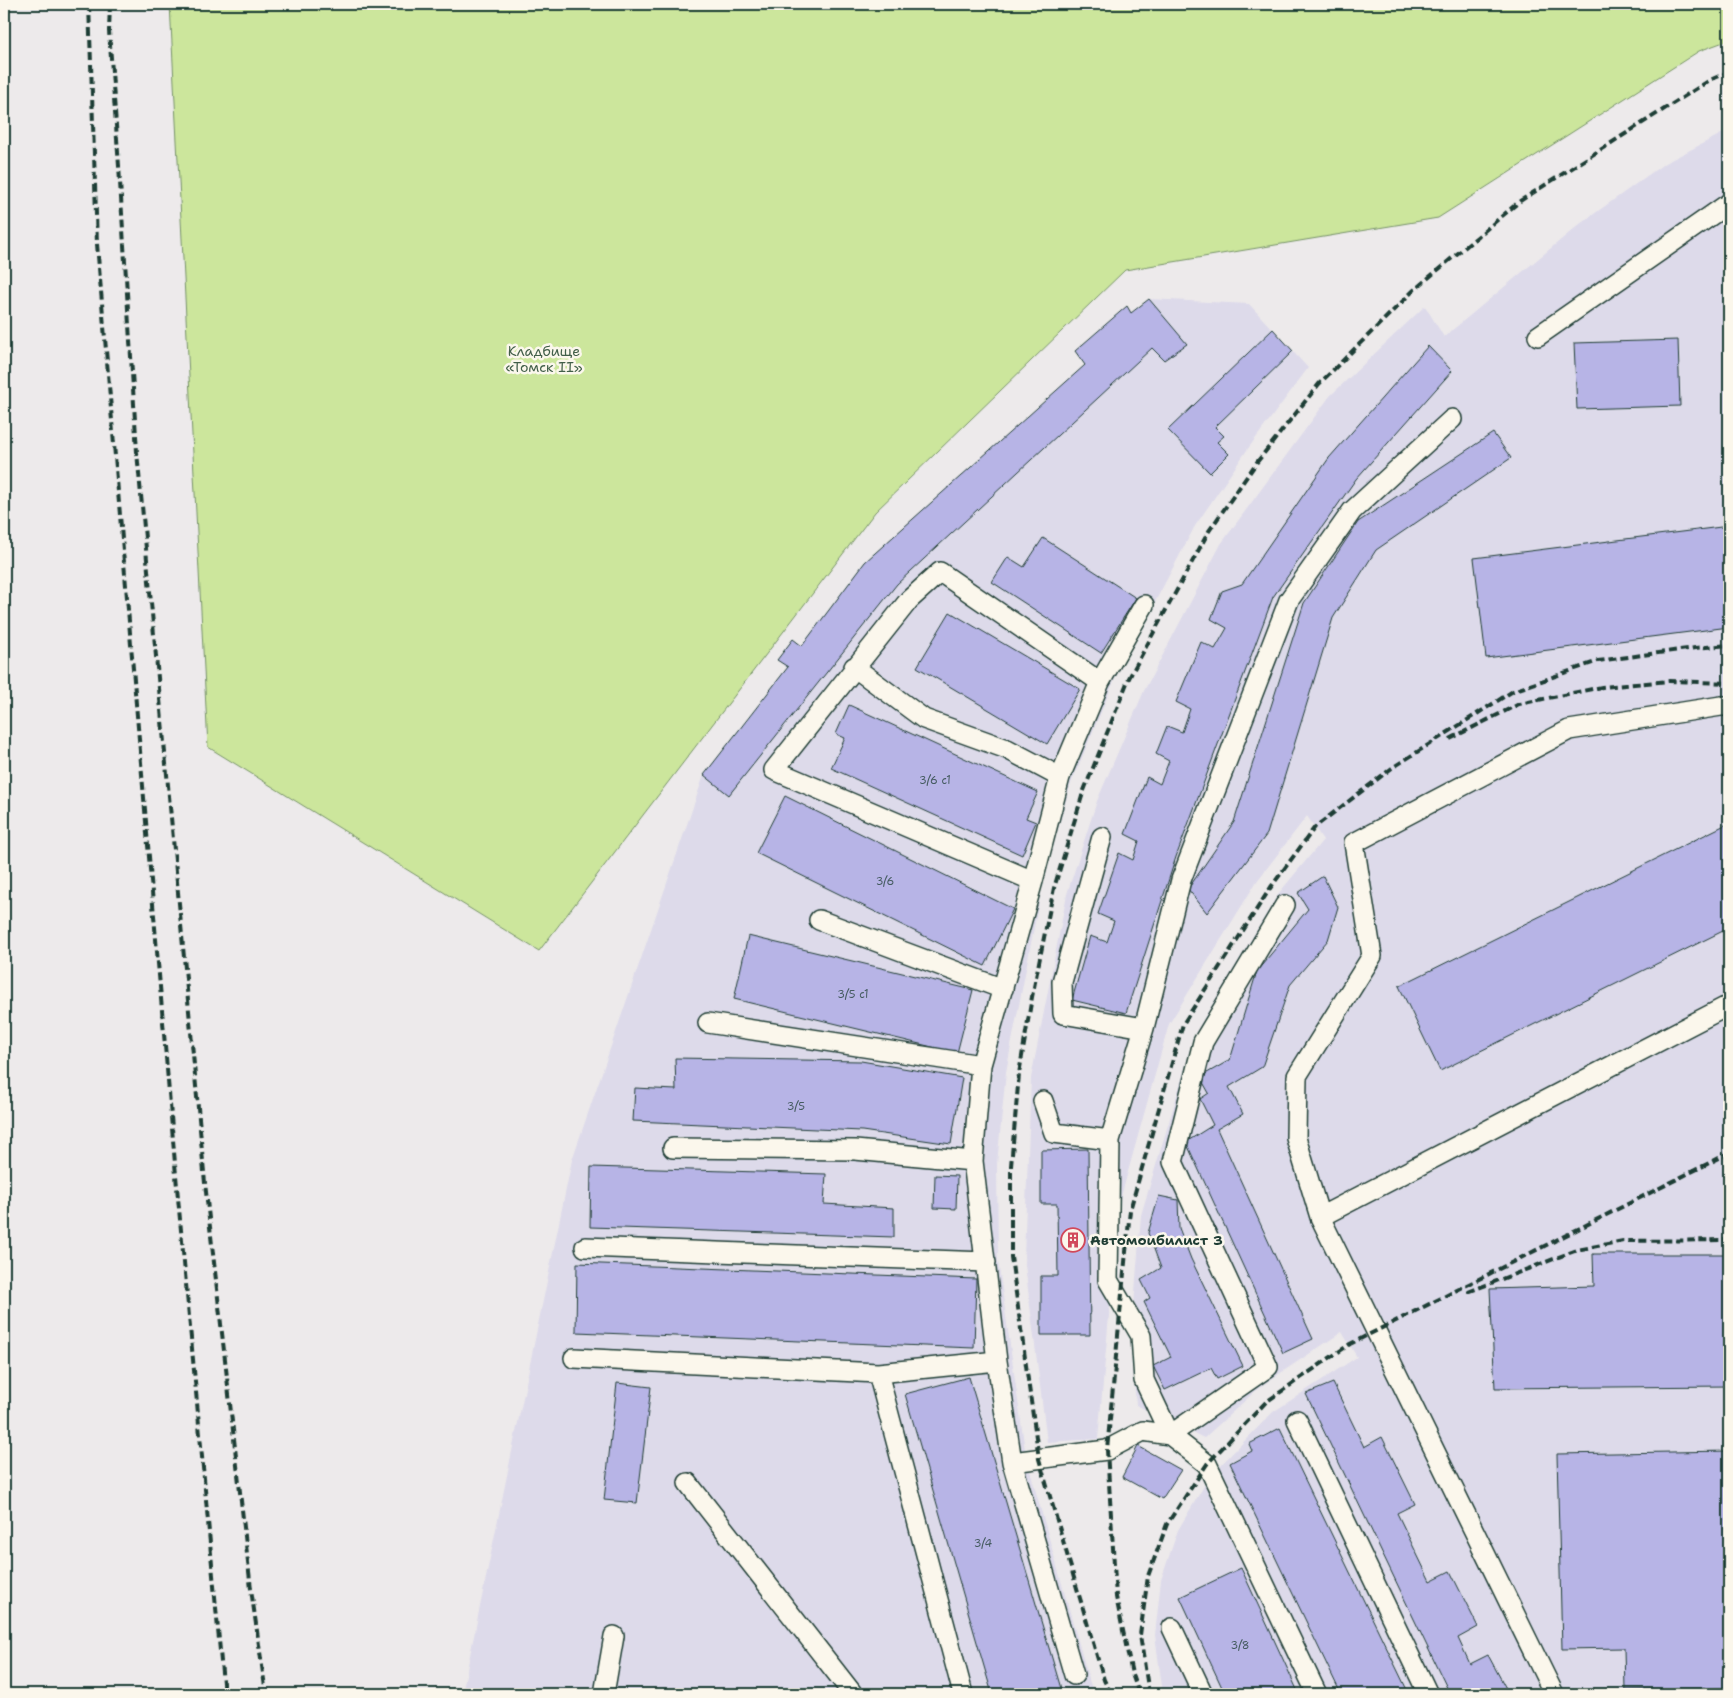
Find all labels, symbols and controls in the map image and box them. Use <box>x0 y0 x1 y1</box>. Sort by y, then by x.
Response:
park label: Кладбище «Томск II» <box>505 342 583 376</box>
house number: 3/6 с1 <box>919 773 951 788</box>
house number: 3/6 <box>876 874 894 889</box>
house number: 3/5 с1 <box>837 987 869 1002</box>
house number: 3/5 <box>787 1099 805 1114</box>
building icon: Автомоибилист 3 <box>1060 1227 1086 1253</box>
place label: Автомоибилист 3 <box>1090 1231 1223 1249</box>
house number: 3/4 <box>974 1536 993 1551</box>
house number: 3/8 <box>1230 1638 1250 1653</box>

